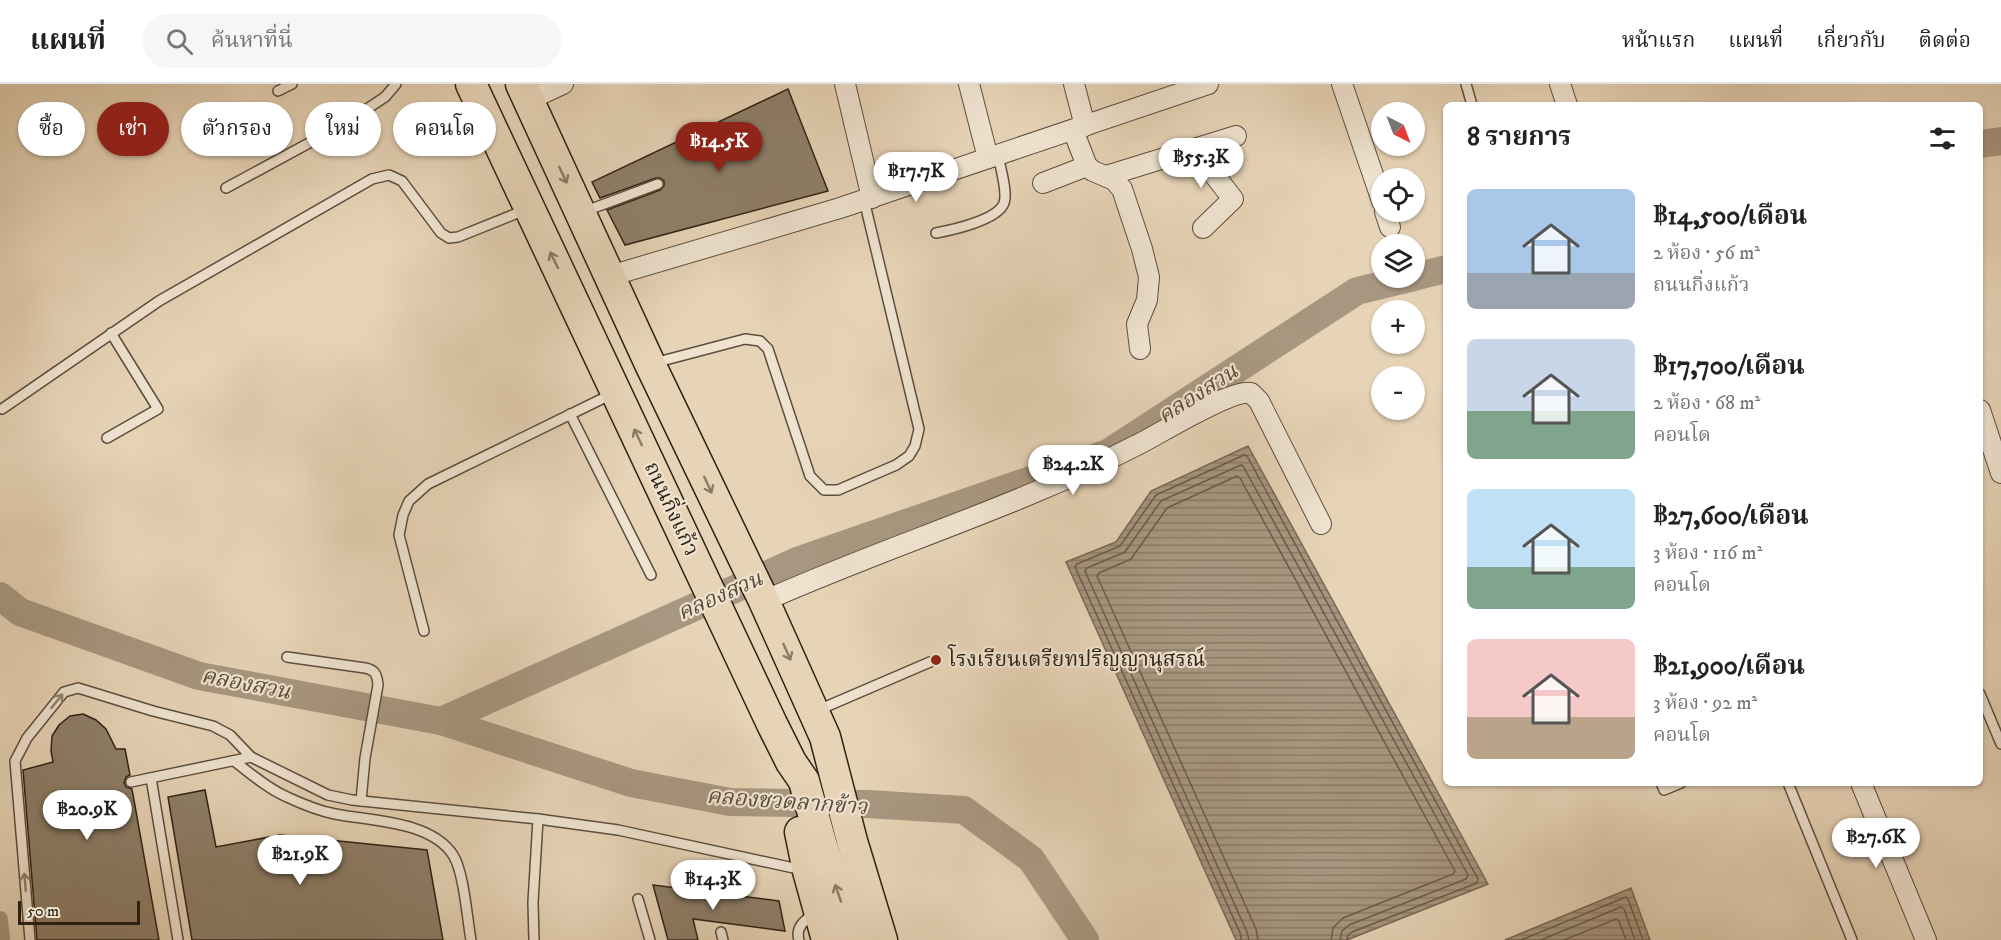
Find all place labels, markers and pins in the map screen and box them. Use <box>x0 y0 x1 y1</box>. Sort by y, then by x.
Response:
pin: ฿14.5K <box>670 122 768 173</box>
pin: ฿55.3K <box>1152 138 1250 189</box>
pin: ฿17.7K <box>867 152 965 203</box>
pin: ฿24.2K <box>1024 445 1122 496</box>
place label: โรงเรียนเตรียทปริญญานุสรณ์ <box>947 644 1205 673</box>
marker: โรงเรียนเตรียทปริญญานุสรณ์ <box>929 653 943 667</box>
pin: ฿20.9K <box>38 790 136 841</box>
pin: ฿27.6K <box>1827 818 1925 869</box>
pin: ฿21.9K <box>251 835 349 886</box>
pin: ฿14.3K <box>664 860 762 911</box>

